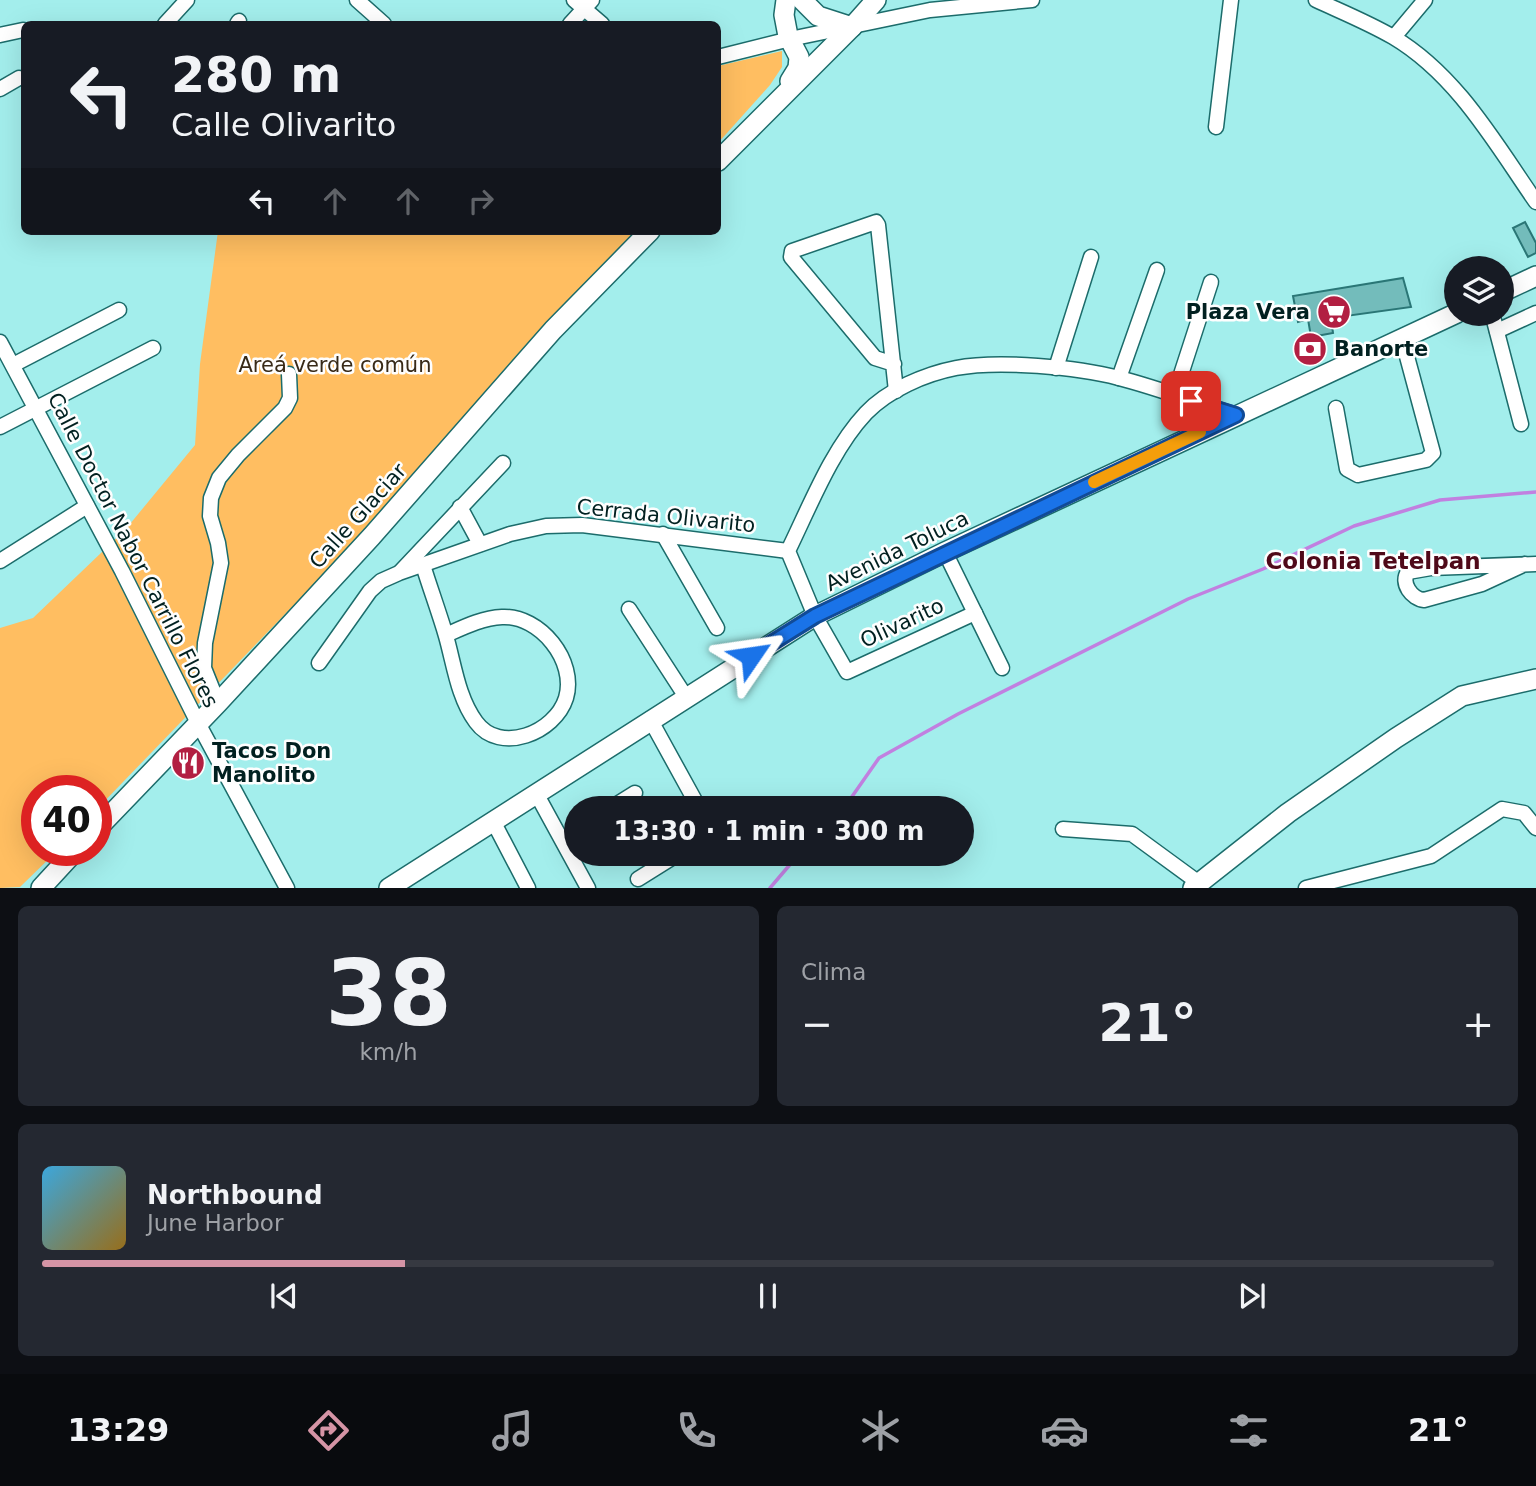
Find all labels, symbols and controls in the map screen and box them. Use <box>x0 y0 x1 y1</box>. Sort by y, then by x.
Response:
text: 280 m <box>171 47 341 104</box>
icon: left <box>56 49 147 140</box>
text: Calle Olivarito <box>171 106 396 144</box>
icon: left <box>243 182 281 220</box>
icon: ahead <box>316 182 354 220</box>
icon: ahead <box>389 182 427 220</box>
icon: right <box>462 182 500 220</box>
map controls <box>1444 256 1514 326</box>
button: layers <box>1444 256 1514 326</box>
supermarket icon: Plaza Vera <box>1315 293 1353 331</box>
place label: Plaza Vera <box>1186 300 1310 324</box>
bank icon: Banorte <box>1291 330 1329 368</box>
place label: Banorte <box>1334 337 1428 361</box>
park label: Areá verde común <box>238 353 432 377</box>
pin <box>1161 371 1221 431</box>
icon: arrive <box>1172 382 1210 420</box>
street label: Calle Doctor Nabor Carrillo Flores <box>43 389 223 711</box>
street label: Calle Glaciar <box>305 458 412 573</box>
street label: Cerrada Olivarito <box>576 495 756 537</box>
street label: Avenida Toluca <box>822 506 972 596</box>
district label: Colonia Tetelpan <box>1265 548 1481 574</box>
street label: Olivarito <box>857 593 947 653</box>
position arrow <box>714 619 788 693</box>
place label: Tacos Don Manolito <box>212 739 331 787</box>
restaurant icon: Tacos Don Manolito <box>169 744 207 782</box>
speed limit sign: 40 <box>21 775 112 866</box>
text: 13:30 · 1 min · 300 m <box>614 816 924 846</box>
text: 38 <box>325 941 452 1046</box>
text: Clima <box>801 959 866 985</box>
text: 21° <box>1098 993 1197 1053</box>
text: − <box>801 1002 833 1046</box>
text: + <box>1462 1002 1494 1046</box>
text: km/h <box>359 1039 418 1065</box>
text: Northbound <box>147 1180 323 1210</box>
text: June Harbor <box>147 1210 283 1236</box>
icon: previous <box>265 1277 303 1315</box>
icon: pause <box>749 1277 787 1315</box>
icon: next <box>1233 1277 1271 1315</box>
icon: directions <box>304 1406 353 1455</box>
icon: music <box>488 1406 537 1455</box>
icon: phone <box>672 1406 721 1455</box>
icon: climate <box>856 1406 905 1455</box>
icon: car <box>1040 1406 1089 1455</box>
icon: filters <box>1224 1406 1273 1455</box>
text: 13:29 <box>67 1411 169 1449</box>
text: 21° <box>1408 1411 1468 1449</box>

